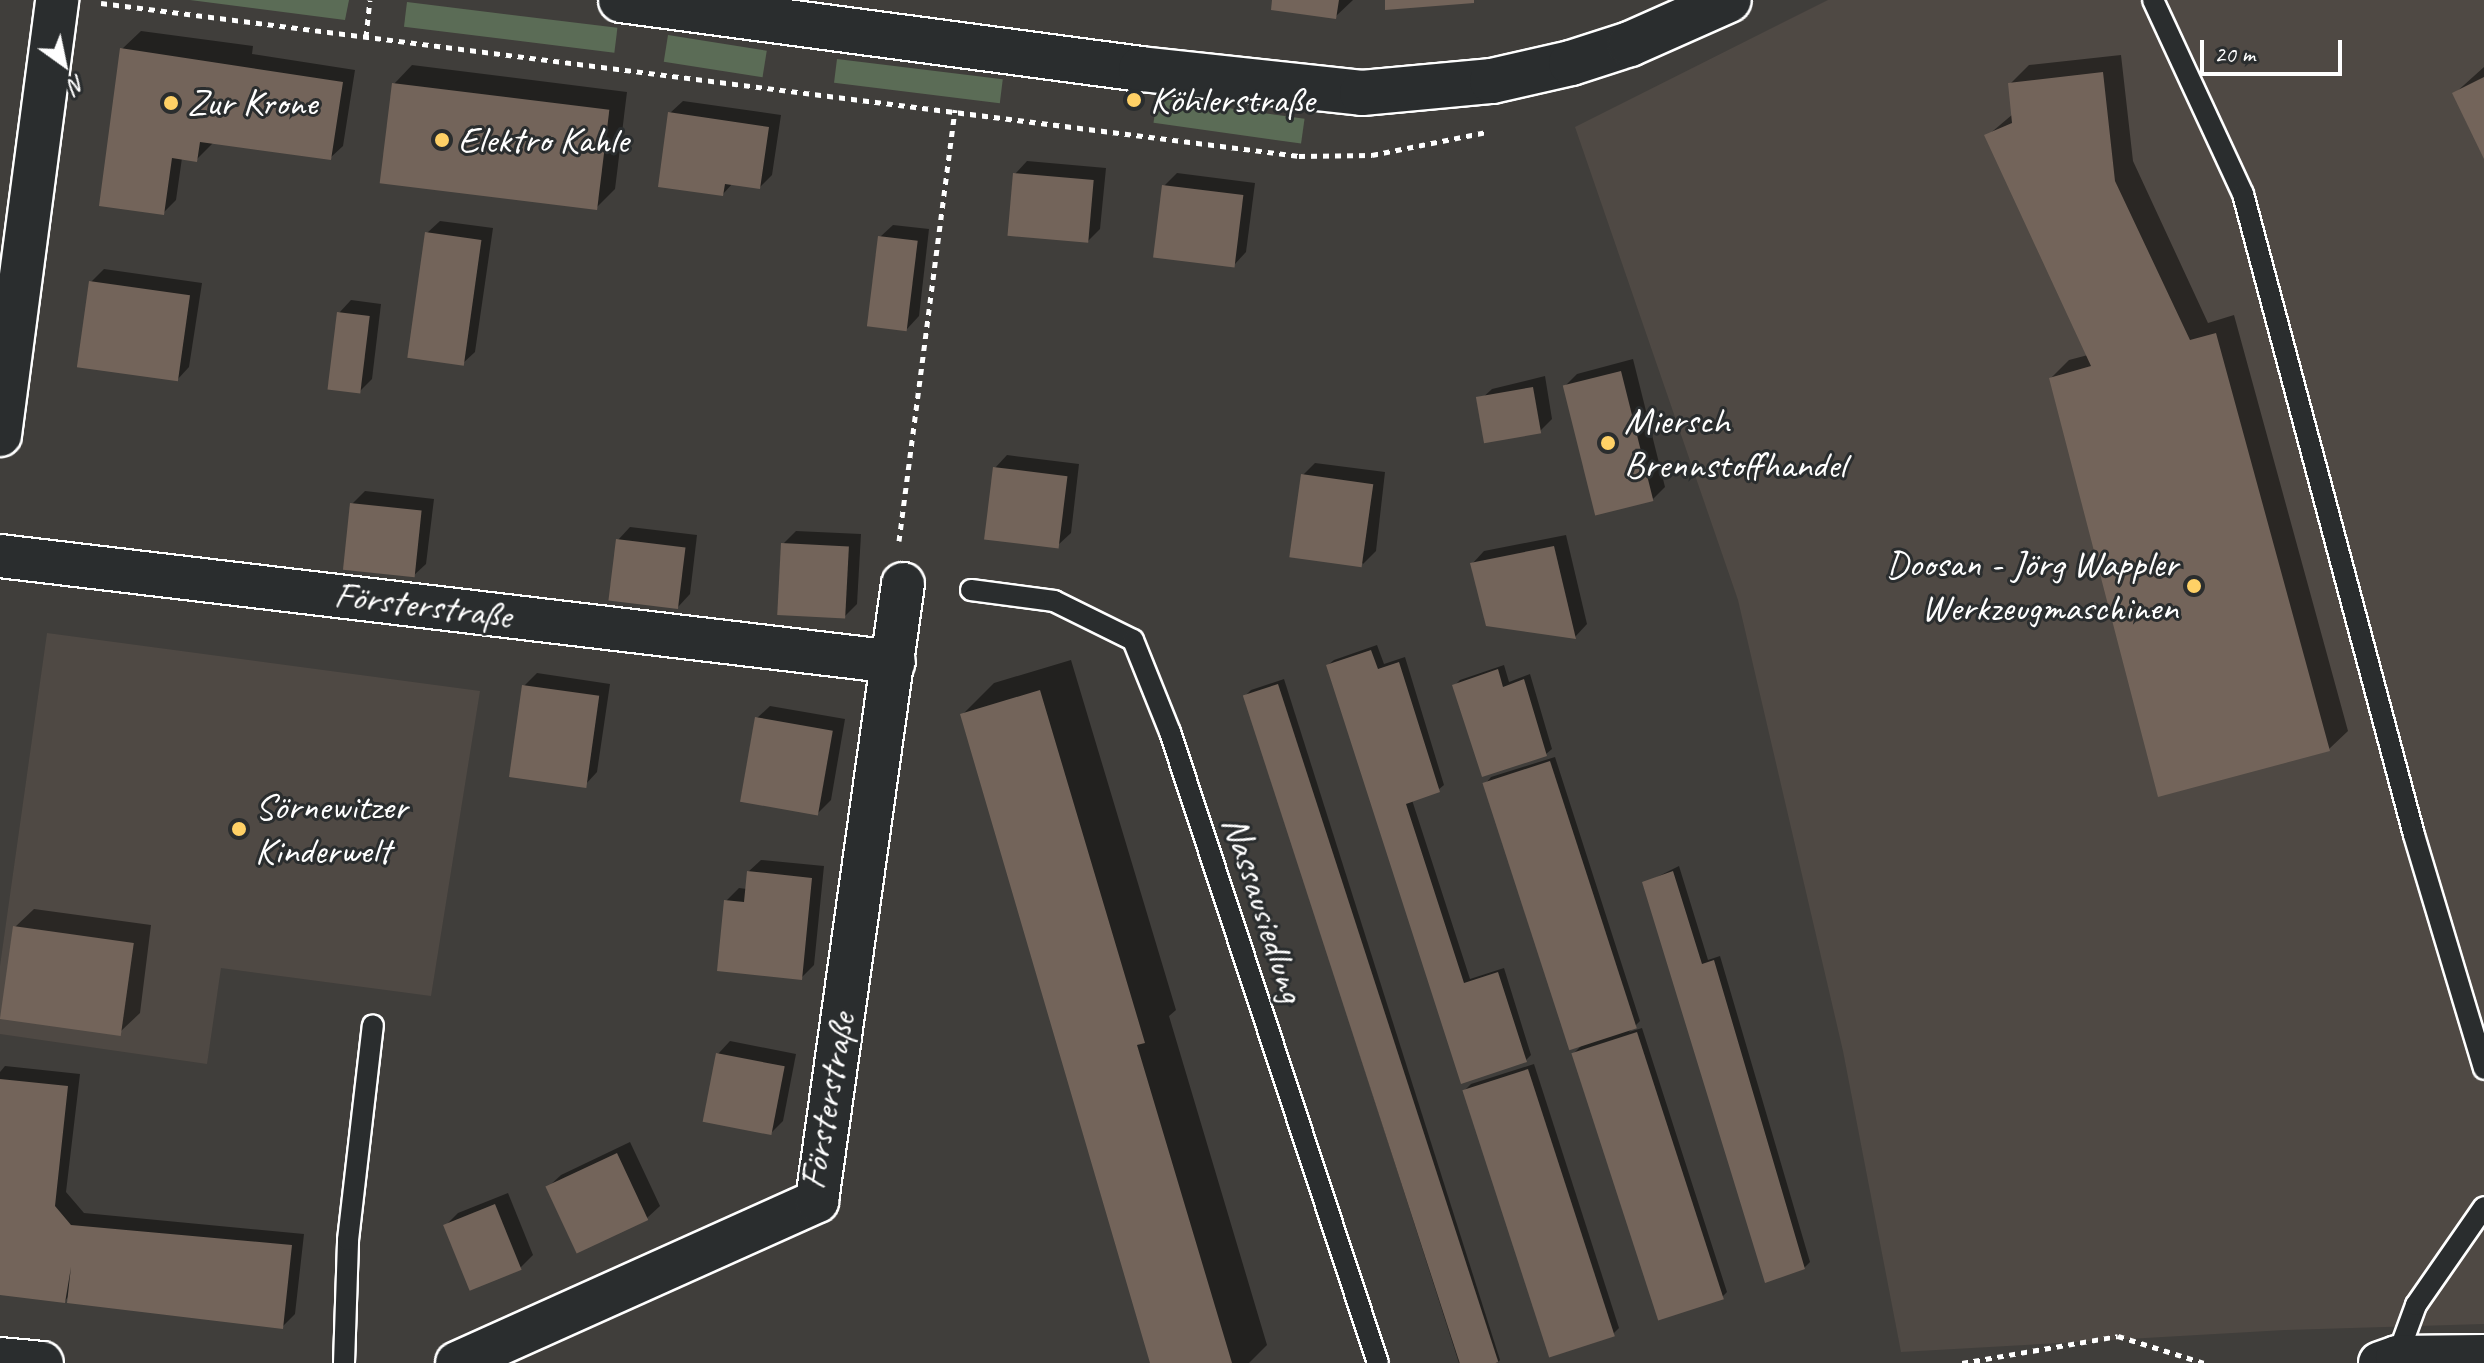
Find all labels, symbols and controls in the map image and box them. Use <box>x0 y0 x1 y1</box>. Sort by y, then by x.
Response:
north arrow <box>24 24 104 104</box>
scale bar <box>2204 24 2346 74</box>
text: 20 m <box>2214 39 2255 69</box>
text: N <box>64 69 90 100</box>
place label: Köhlerstraße <box>1150 77 1314 123</box>
place label: Zur Krone <box>187 80 318 126</box>
marker: Köhlerstraße <box>1125 91 1143 109</box>
marker: Zur Krone <box>162 94 180 112</box>
place label: Elektro Kahle <box>458 117 630 163</box>
marker: Elektro Kahle <box>433 131 451 149</box>
place label: Miersch Brennstoffhandel <box>1624 398 1846 488</box>
marker: Miersch Brennstoffhandel <box>1599 434 1617 452</box>
place label: Doosan - Jörg Wappler Werkzeugmaschinen <box>1886 541 2178 630</box>
street label: Försterstraße <box>332 572 514 638</box>
marker: Doosan - Jörg Wappler Werkzeugmaschinen <box>2185 577 2203 595</box>
place label: Sörnewitzer Kinderwelt <box>255 784 407 874</box>
street label: Nassausiedlung <box>1212 810 1316 1008</box>
marker: Sörnewitzer Kinderwelt <box>230 820 248 838</box>
street label: Försterstraße <box>789 1009 865 1193</box>

